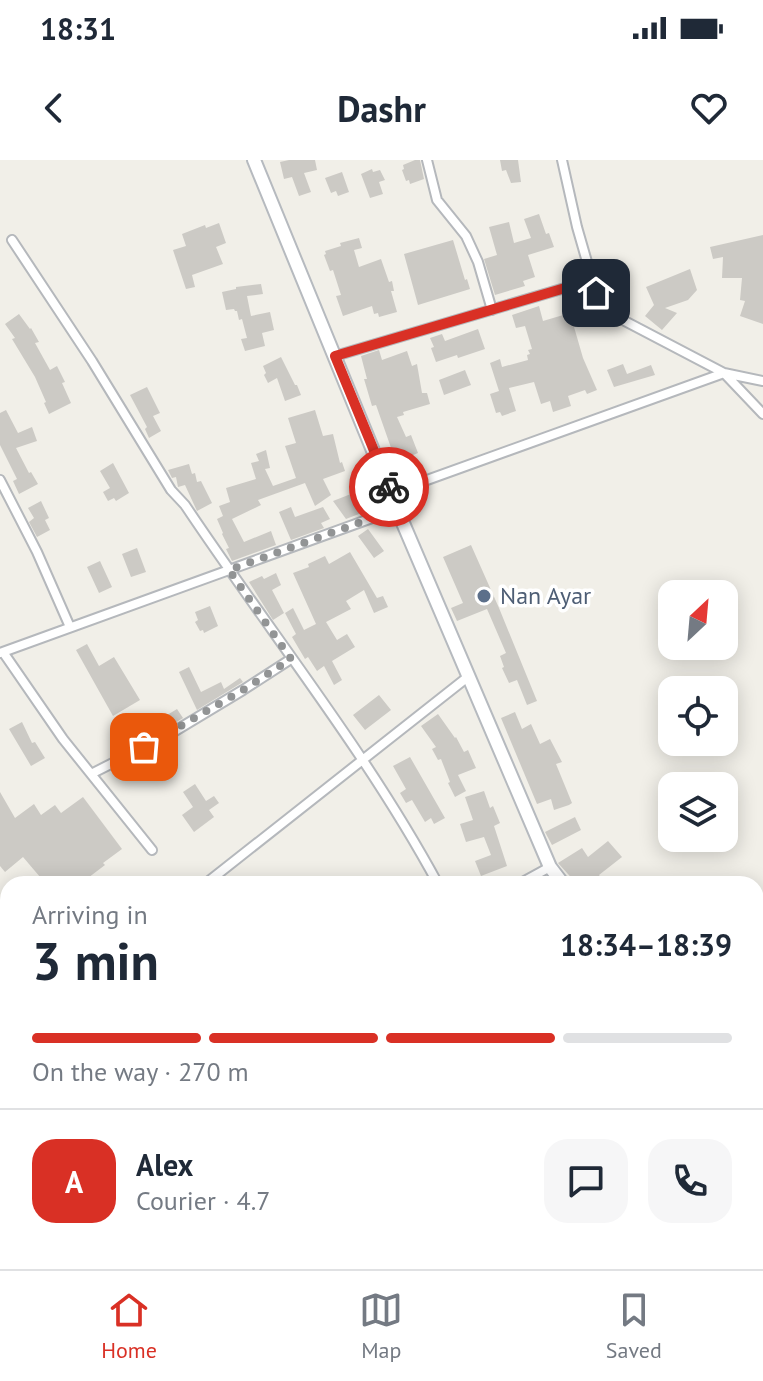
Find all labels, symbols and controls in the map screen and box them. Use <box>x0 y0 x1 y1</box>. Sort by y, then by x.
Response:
text: 18:31 <box>40 9 116 48</box>
text: Dashr <box>337 85 426 132</box>
icon: back <box>32 86 76 130</box>
icon: heart <box>687 86 731 130</box>
pin <box>562 259 630 327</box>
icon: home <box>574 271 618 315</box>
courier <box>349 447 429 527</box>
icon: bike <box>367 465 411 509</box>
place label: Nan Ayar <box>500 580 591 611</box>
north arrow <box>658 580 738 660</box>
map controls <box>658 580 738 852</box>
marker: Nan Ayar <box>475 587 493 605</box>
button: locate <box>658 676 738 756</box>
pin <box>110 713 178 781</box>
icon: bag <box>122 725 166 769</box>
button: layers <box>658 772 738 852</box>
text: Arriving in <box>32 898 148 931</box>
text: 18:34–18:39 <box>560 925 732 964</box>
text: 3 min <box>32 927 159 994</box>
text: On the way · 270 m <box>32 1055 249 1088</box>
button: chat <box>544 1139 628 1223</box>
button: phone <box>648 1139 732 1223</box>
text: Alex <box>136 1145 193 1184</box>
text: A <box>65 1162 83 1201</box>
text: Courier · 4.7 <box>136 1184 270 1217</box>
tab: Home <box>101 1288 157 1364</box>
tab: Map <box>359 1288 403 1364</box>
tab: Saved <box>606 1288 662 1364</box>

